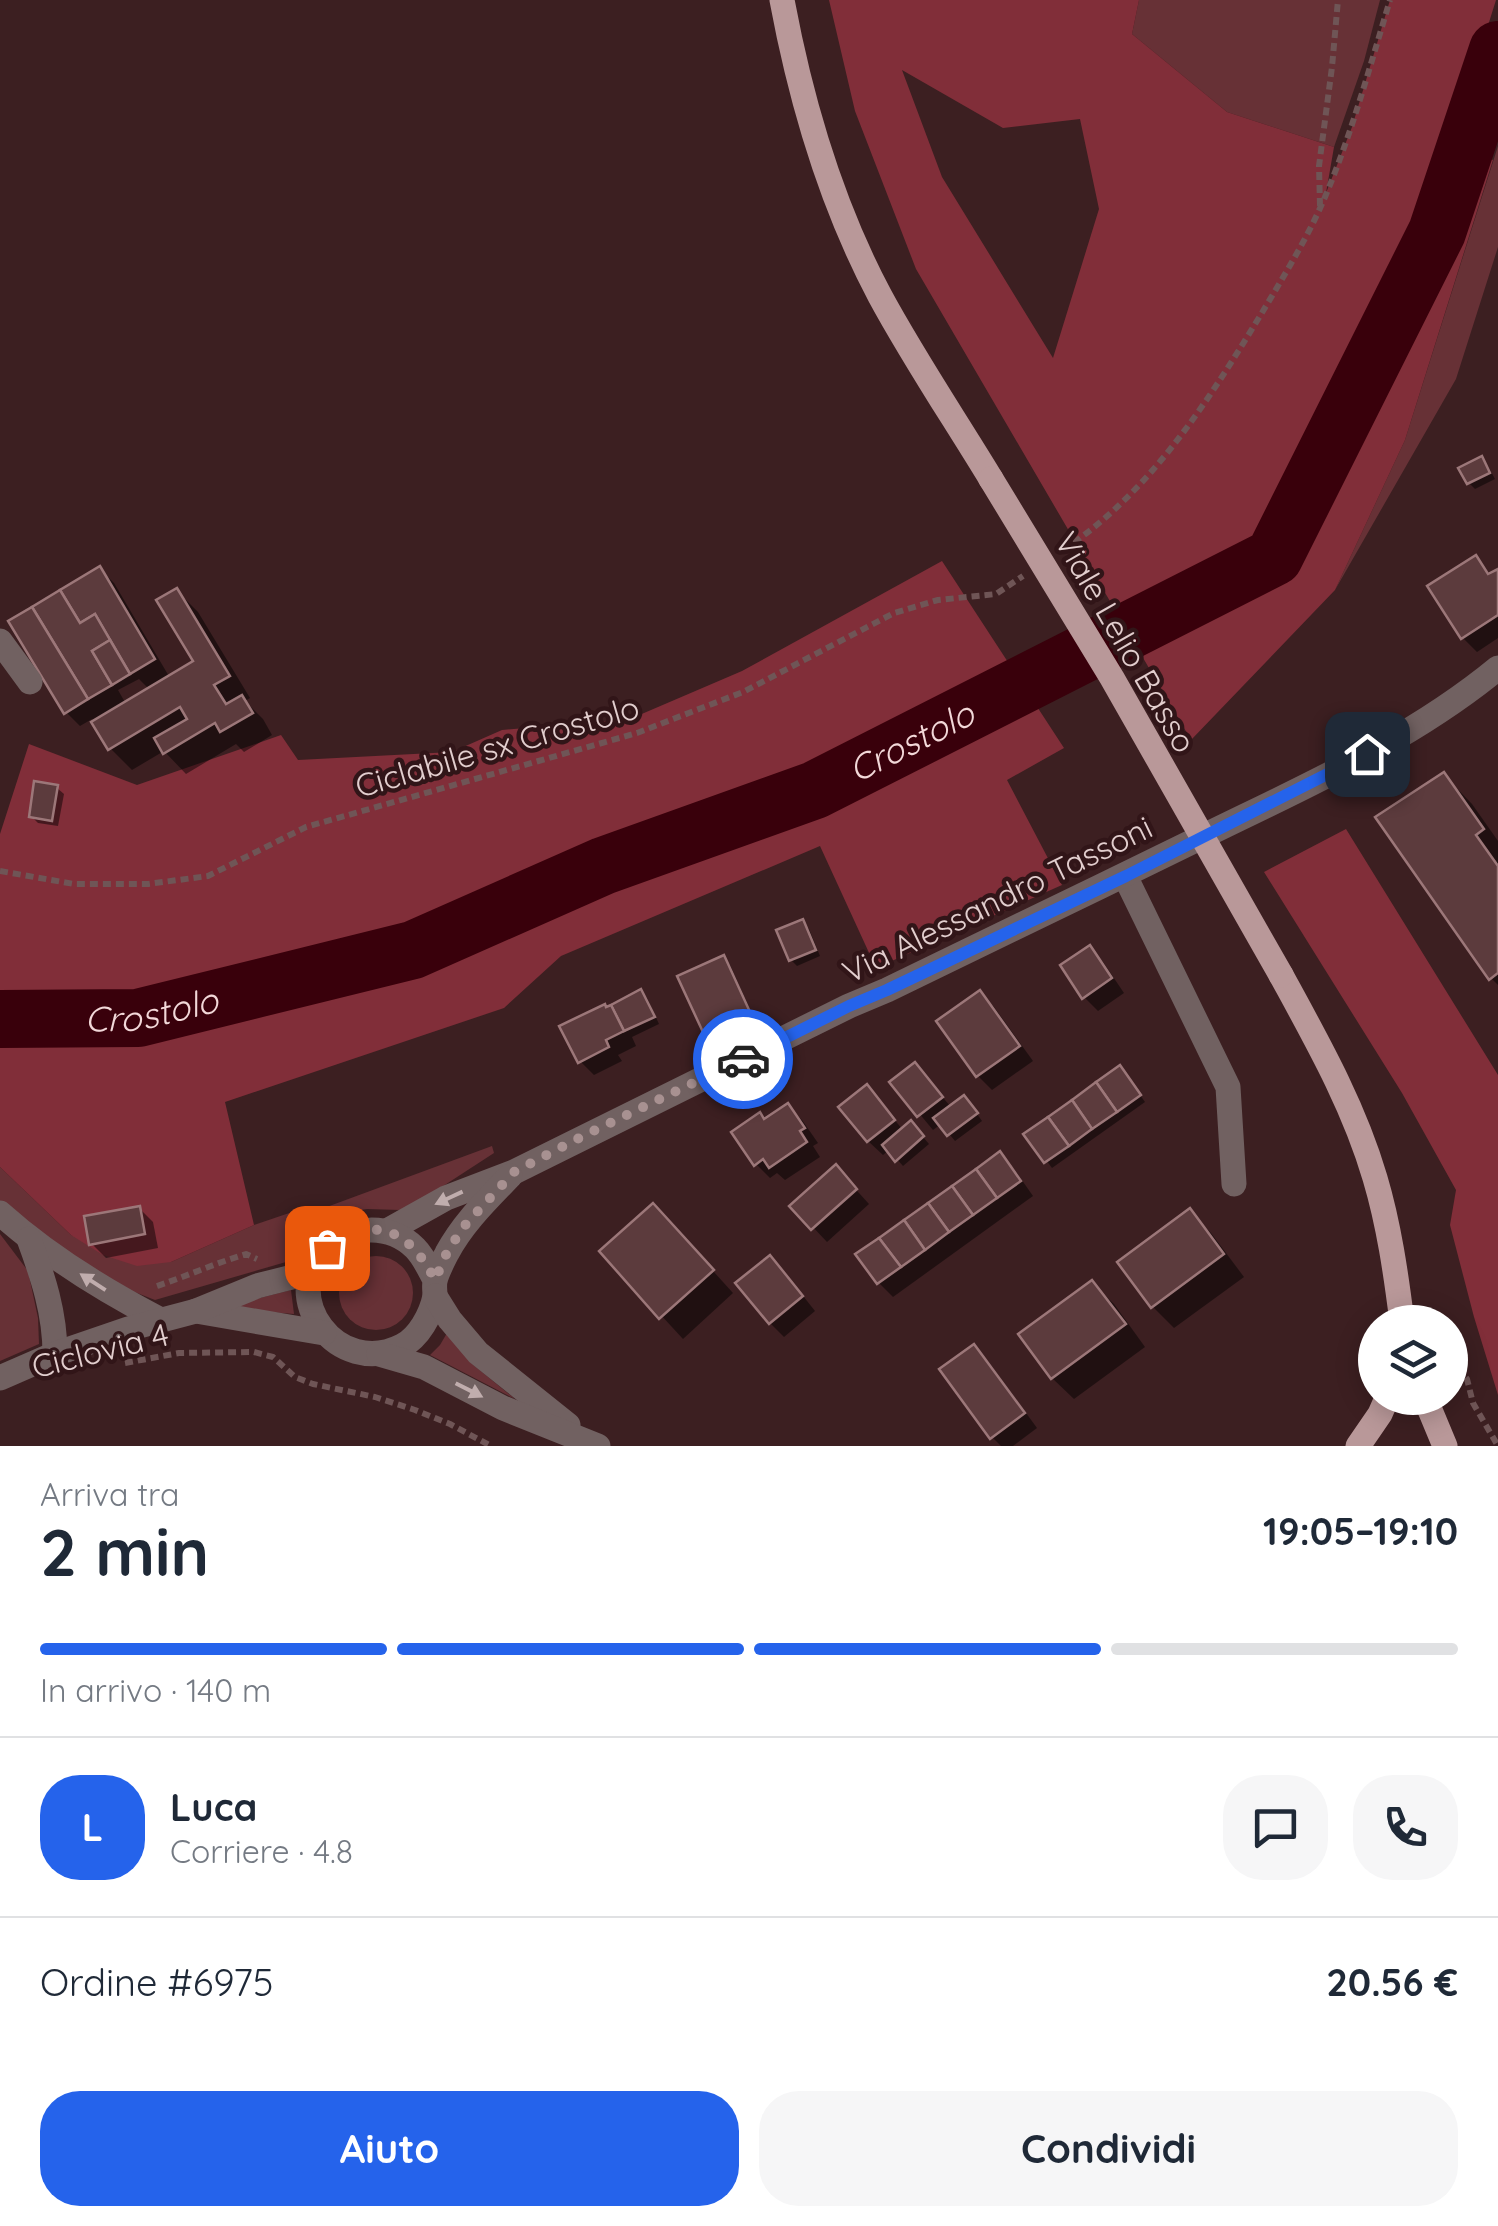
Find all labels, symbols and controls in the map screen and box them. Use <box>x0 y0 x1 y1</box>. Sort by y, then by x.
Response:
street label: Viale Lelio Basso <box>1047 524 1205 760</box>
street label: Ciclabile sx Crostolo <box>350 686 644 806</box>
water label: Crostolo <box>841 690 983 791</box>
pin <box>1325 712 1410 797</box>
icon: home <box>1340 727 1395 782</box>
street label: Via Alessandro Tassoni <box>836 807 1158 991</box>
water label: Crostolo <box>84 977 224 1040</box>
courier <box>693 1009 793 1109</box>
icon: car <box>716 1032 771 1087</box>
one-way arrow <box>434 1190 463 1207</box>
pin <box>285 1206 370 1291</box>
icon: bag <box>300 1221 355 1276</box>
one-way arrow <box>80 1274 107 1292</box>
map controls <box>1358 1305 1468 1415</box>
button: layers <box>1358 1305 1468 1415</box>
street label: Ciclovia 4 <box>28 1314 172 1386</box>
one-way arrow <box>454 1381 483 1398</box>
text: Arriva tra <box>40 1474 179 1514</box>
text: 19:05–19:10 <box>1263 1507 1458 1555</box>
text: 2 min <box>40 1511 209 1592</box>
text: In arrivo · 140 m <box>40 1670 271 1710</box>
button: chat <box>1223 1775 1328 1880</box>
button: phone <box>1353 1775 1458 1880</box>
text: Luca <box>170 1783 257 1831</box>
text: L <box>82 1803 103 1851</box>
text: Corriere · 4.8 <box>170 1831 353 1871</box>
text: Ordine #6975 <box>40 1958 273 2006</box>
text: 20.56 € <box>1326 1958 1458 2006</box>
button: Aiuto <box>40 2091 739 2206</box>
button: Condividi <box>759 2091 1458 2206</box>

